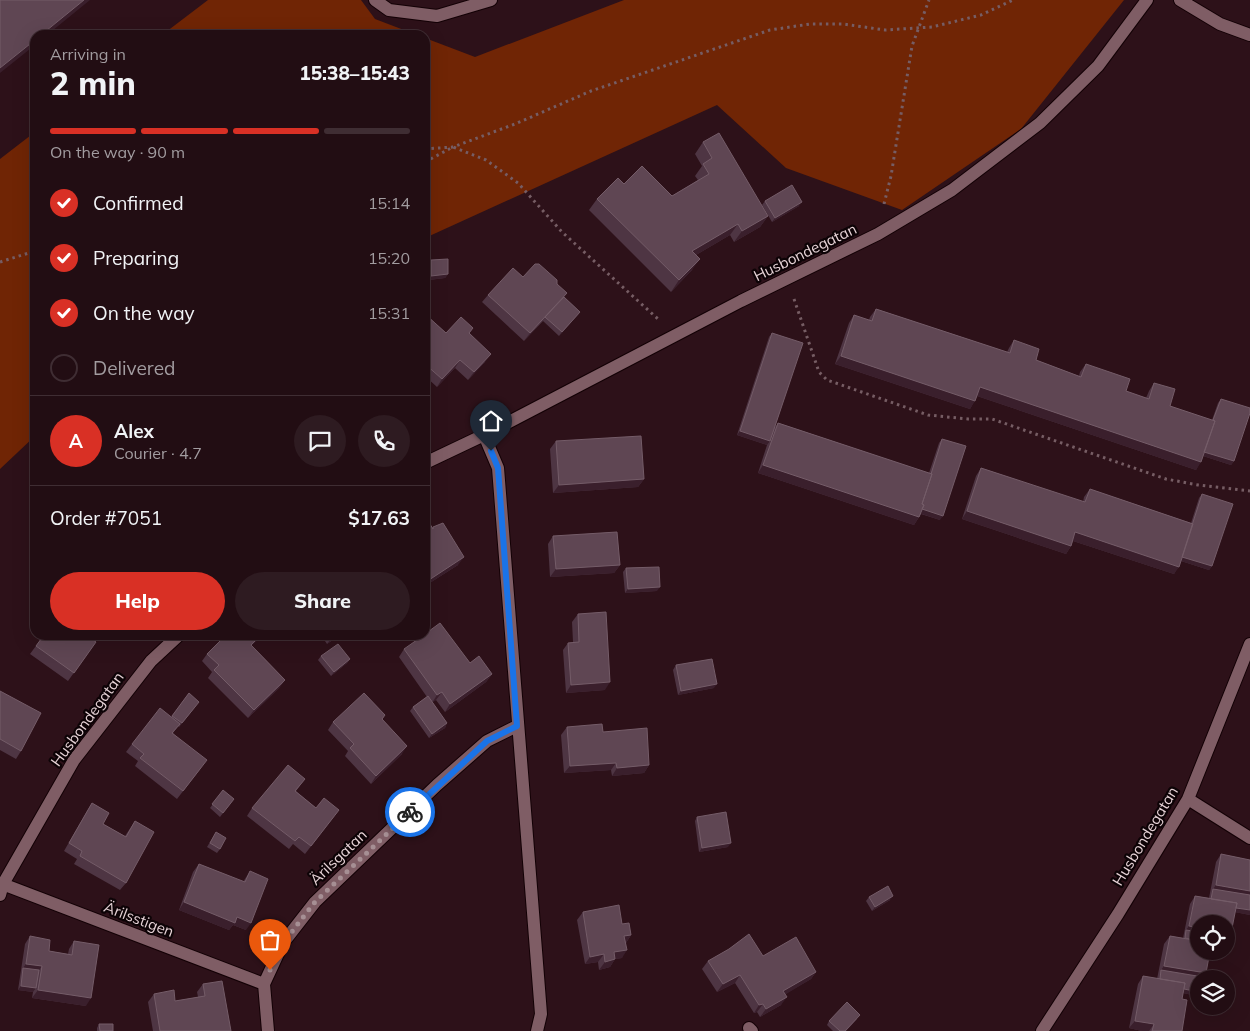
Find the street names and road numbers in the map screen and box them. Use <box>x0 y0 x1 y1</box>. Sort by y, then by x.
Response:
street label: Husbondegatan <box>750 219 860 285</box>
street label: Husbondegatan <box>46 668 128 770</box>
street label: Husbondegatan <box>1108 783 1182 889</box>
street label: Ärilsgatan <box>305 825 371 889</box>
street label: Ärilsstigen <box>101 897 177 941</box>

